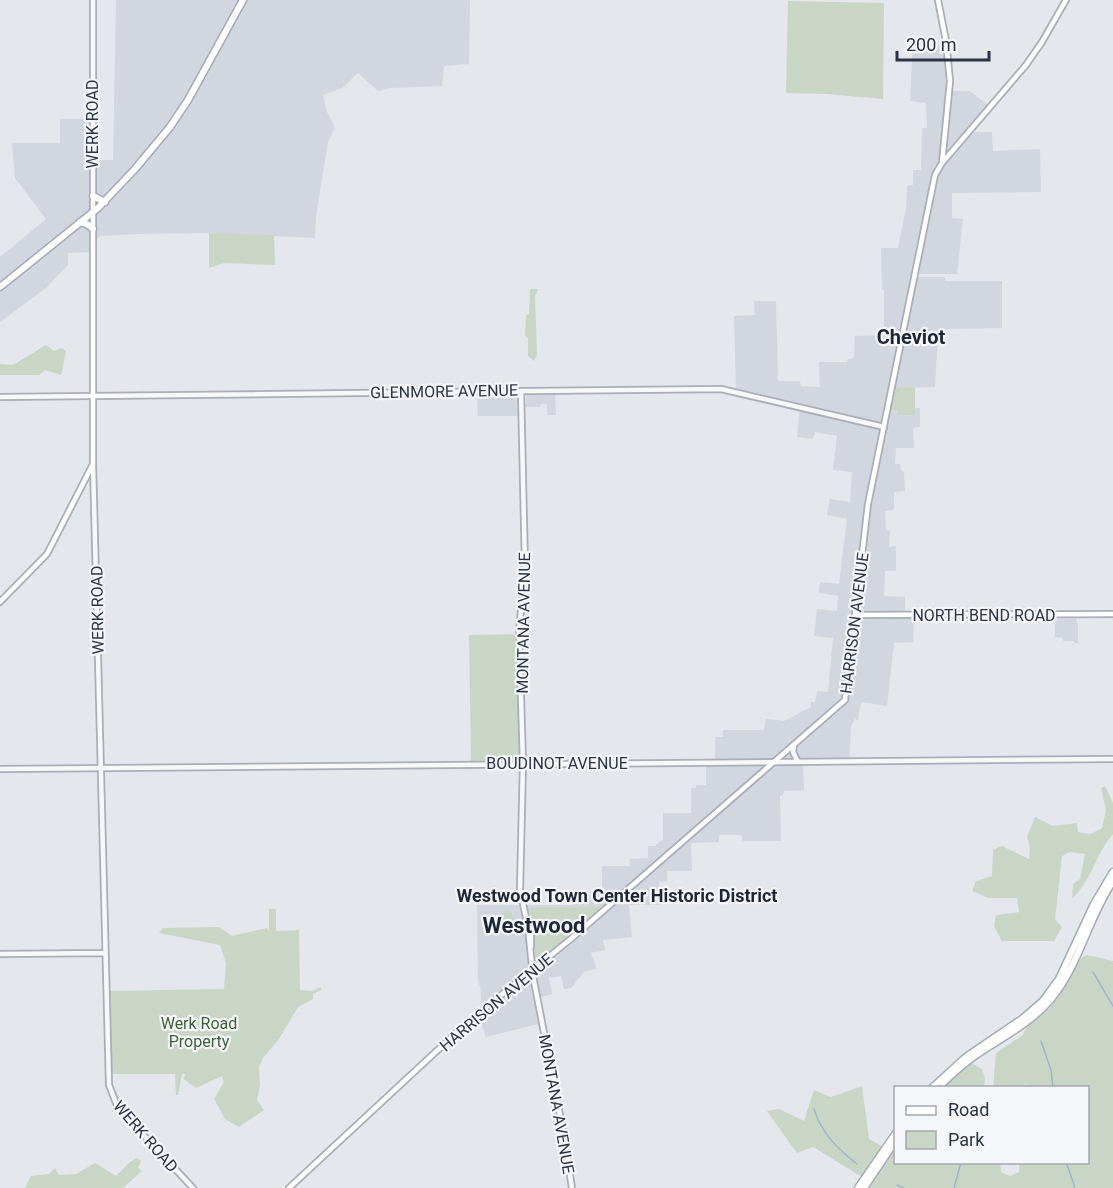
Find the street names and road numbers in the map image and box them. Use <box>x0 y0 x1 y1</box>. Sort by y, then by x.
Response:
street label: WERK ROAD <box>83 80 102 168</box>
street label: GLENMORE AVENUE <box>370 381 518 402</box>
street label: HARRISON AVENUE <box>836 551 873 695</box>
street label: MONTANA AVENUE <box>513 552 534 694</box>
street label: WERK ROAD <box>87 565 108 655</box>
street label: NORTH BEND ROAD <box>912 606 1056 625</box>
street label: BOUDINOT AVENUE <box>486 754 628 773</box>
street label: HARRISON AVENUE <box>436 950 557 1055</box>
street label: MONTANA AVENUE <box>535 1033 578 1175</box>
street label: WERK ROAD <box>109 1097 182 1176</box>

